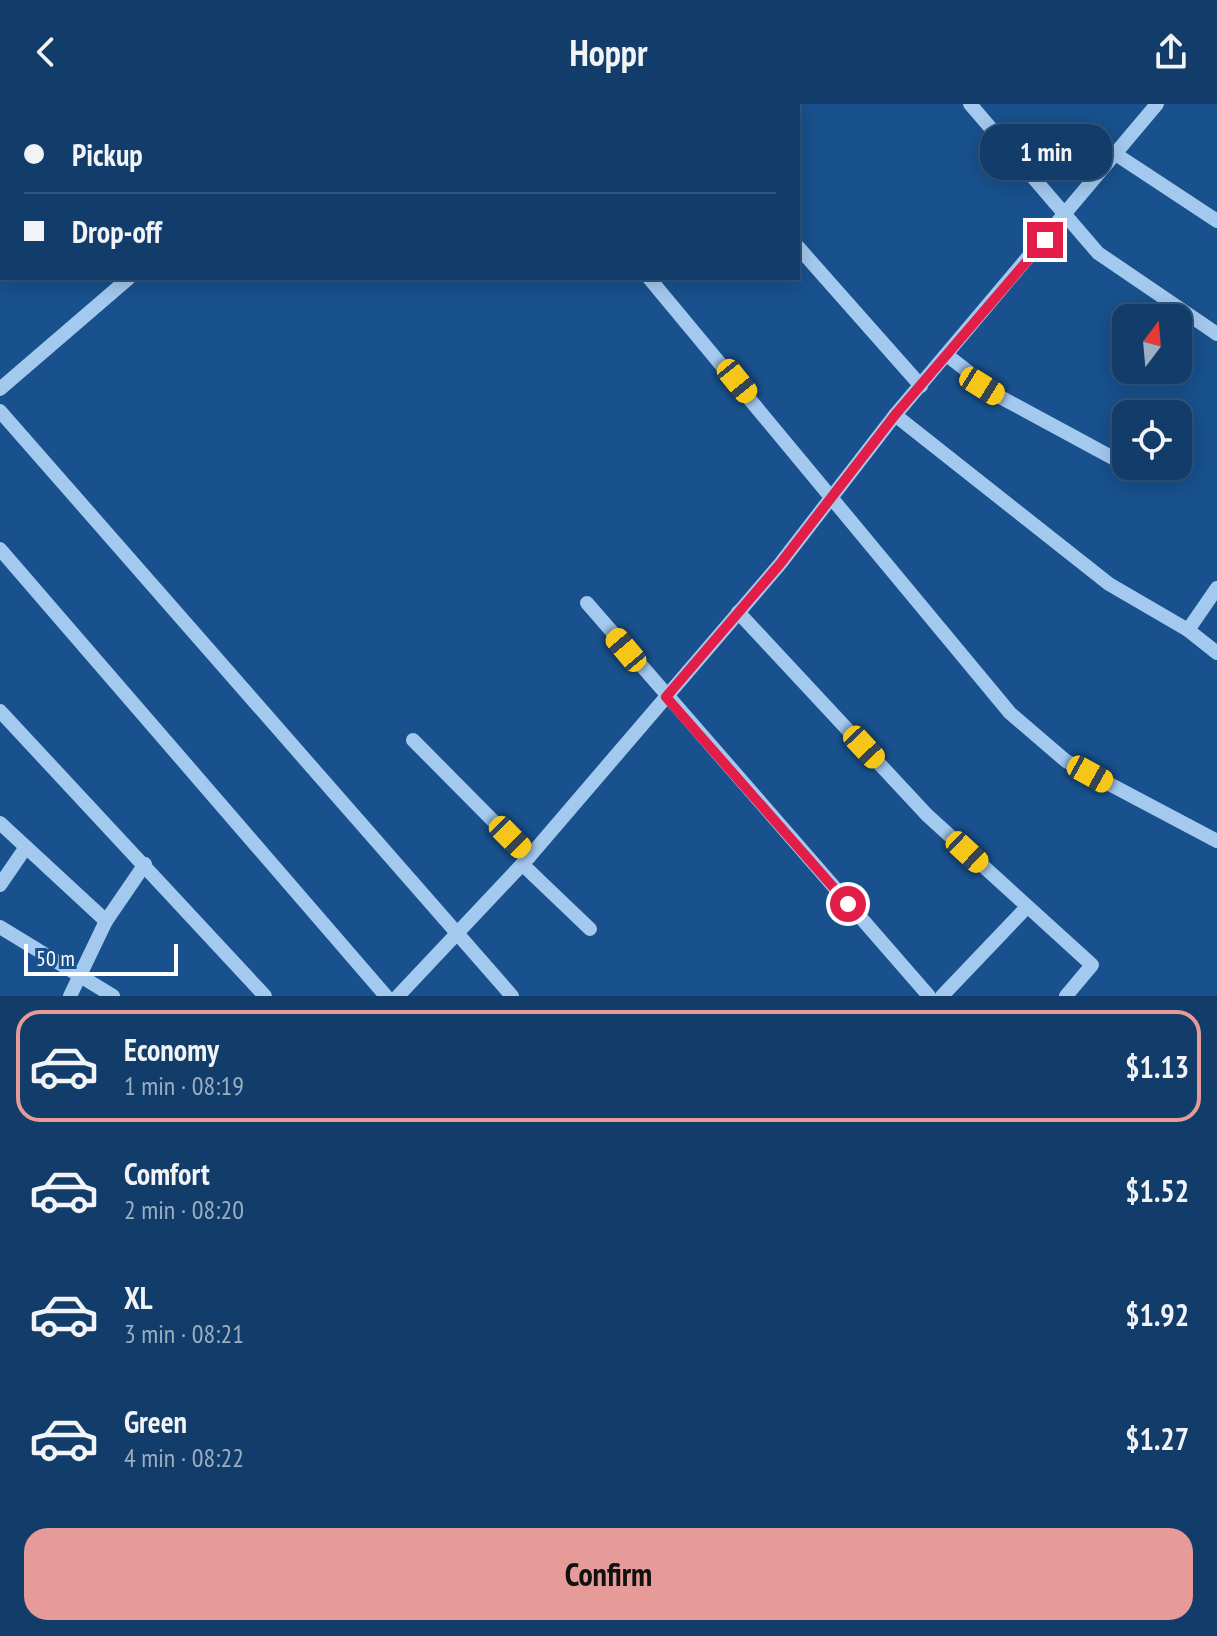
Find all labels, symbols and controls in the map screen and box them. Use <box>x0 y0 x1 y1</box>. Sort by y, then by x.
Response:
text: Hoppr <box>570 29 647 76</box>
icon: back <box>24 30 68 74</box>
icon: share <box>1149 30 1193 74</box>
callout: 1 min <box>979 124 1111 180</box>
text: Pickup <box>72 135 143 174</box>
text: 1 min <box>1020 135 1072 168</box>
text: Drop-off <box>72 212 162 251</box>
route end <box>1027 222 1063 258</box>
north arrow <box>1112 304 1192 384</box>
map controls <box>1112 304 1192 480</box>
car <box>713 355 761 407</box>
car <box>955 363 1009 409</box>
button: locate <box>1112 400 1192 480</box>
car <box>601 624 651 676</box>
car <box>839 721 889 773</box>
car <box>1063 752 1117 796</box>
car <box>485 812 535 862</box>
car <box>941 827 993 877</box>
route start <box>830 886 866 922</box>
scale bar <box>24 940 178 976</box>
text: 50 m <box>36 944 75 972</box>
icon: car <box>28 1030 100 1102</box>
text: Economy <box>124 1030 219 1069</box>
text: $1.13 <box>1125 1047 1189 1086</box>
text: 1 min · 08:19 <box>124 1069 244 1102</box>
icon: car <box>28 1154 100 1226</box>
text: Comfort <box>124 1154 210 1193</box>
text: $1.52 <box>1125 1171 1189 1210</box>
text: 2 min · 08:20 <box>124 1193 244 1226</box>
icon: car <box>28 1278 100 1350</box>
text: XL <box>124 1278 153 1317</box>
text: $1.92 <box>1125 1295 1189 1334</box>
text: 3 min · 08:21 <box>124 1317 244 1350</box>
icon: car <box>28 1402 100 1474</box>
text: Green <box>124 1402 187 1441</box>
text: $1.27 <box>1125 1419 1189 1458</box>
text: 4 min · 08:22 <box>124 1441 244 1474</box>
button: Confirm <box>24 1528 1193 1620</box>

